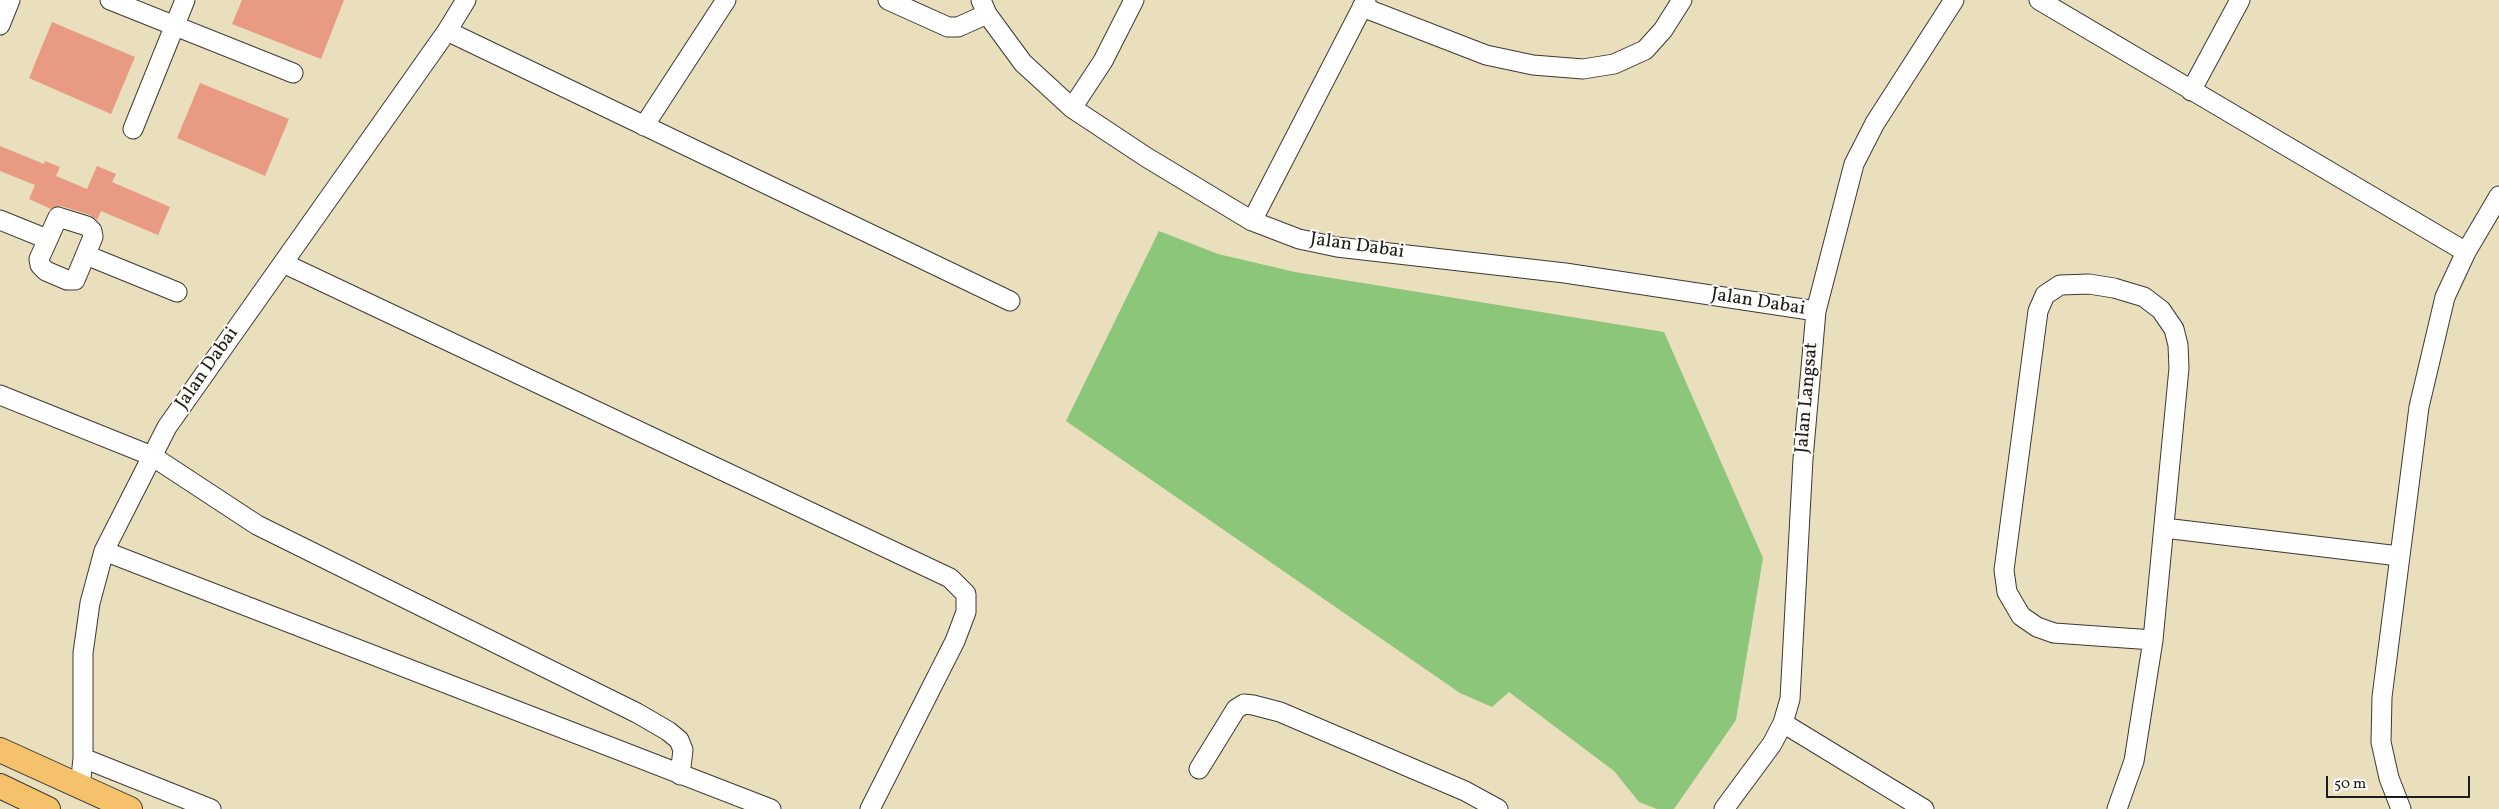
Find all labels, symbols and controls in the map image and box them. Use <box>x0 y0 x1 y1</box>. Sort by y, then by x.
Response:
street label: Jalan Dabai <box>1308 229 1406 265</box>
street label: Jalan Dabai <box>1709 284 1807 322</box>
street label: Jalan Dabai <box>171 324 245 414</box>
street label: Jalan Langsat <box>1792 342 1824 454</box>
scale bar <box>2329 766 2473 798</box>
text: 50 m <box>2334 774 2366 795</box>

